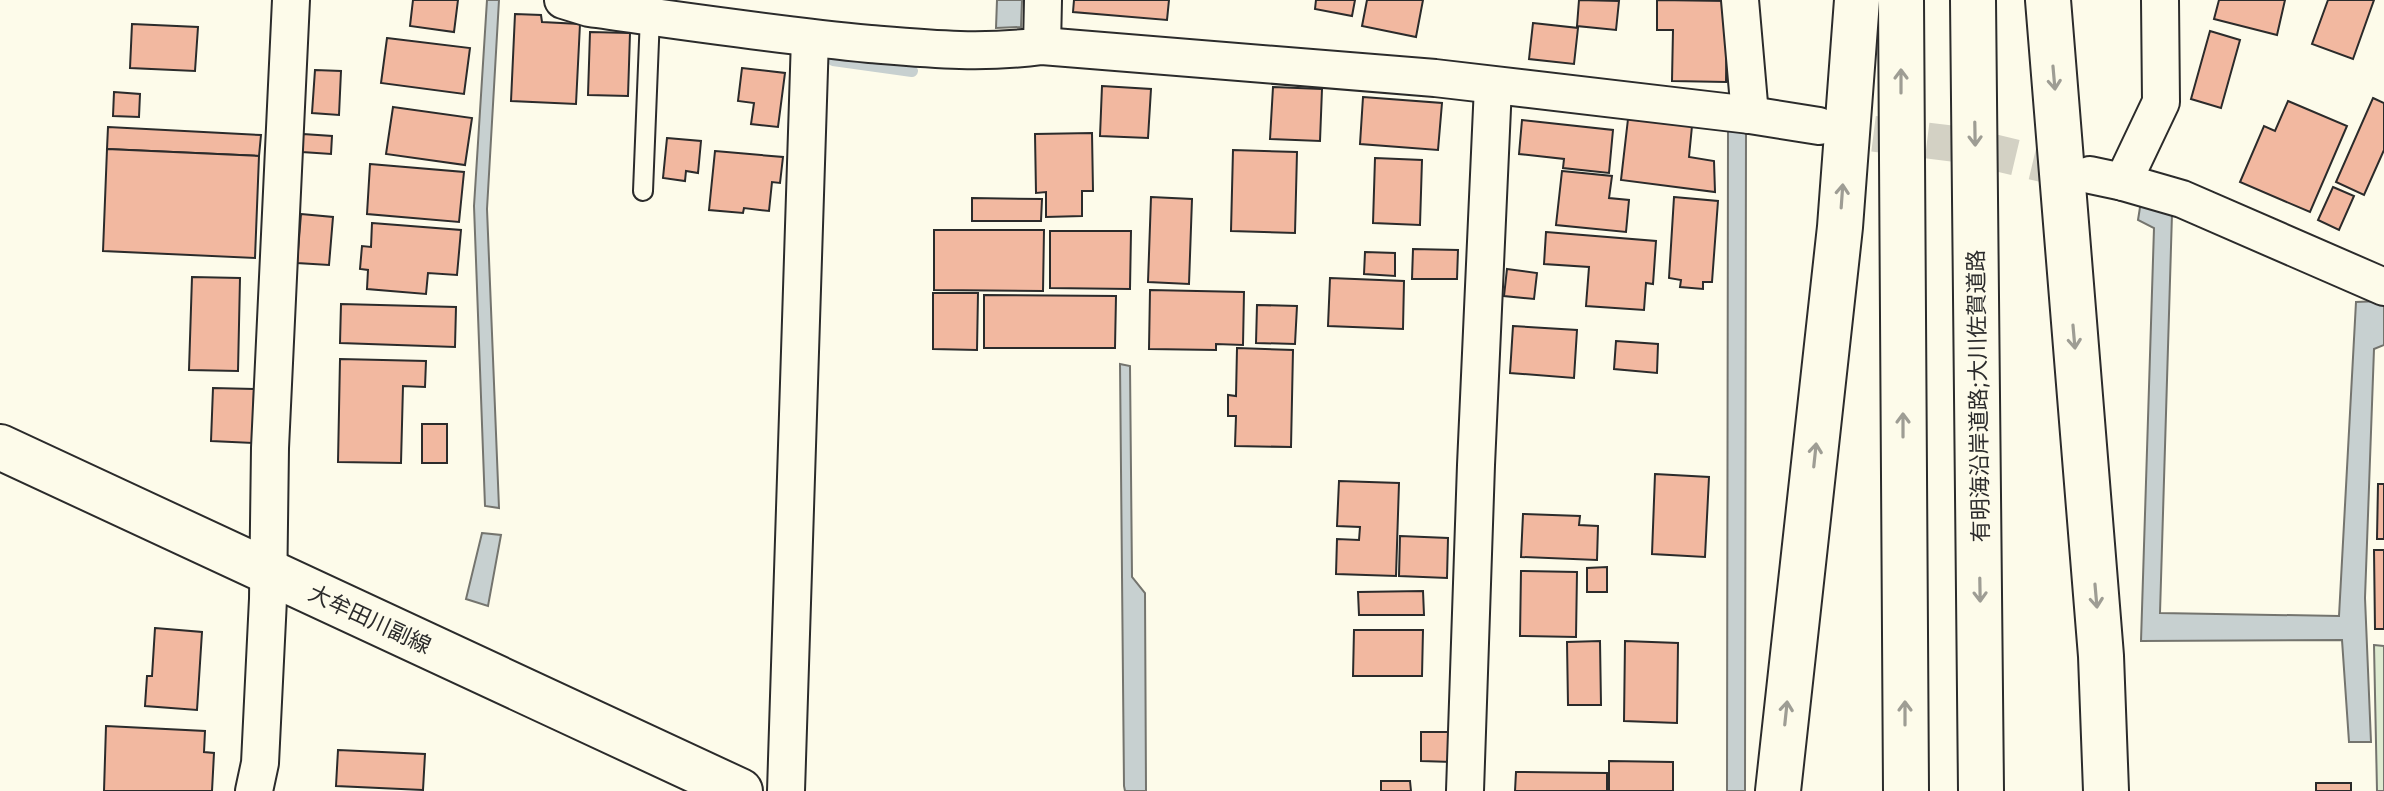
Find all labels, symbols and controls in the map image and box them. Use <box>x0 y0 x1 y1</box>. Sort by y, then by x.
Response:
one-way arrow <box>2047 64 2062 91</box>
one-way arrow <box>1893 68 1909 95</box>
one-way arrow <box>1967 120 1983 147</box>
one-way arrow <box>1835 184 1850 210</box>
street label: 有明海沿岸道路;大川佐賀道路 <box>1962 249 1994 543</box>
one-way arrow <box>2067 323 2082 350</box>
one-way arrow <box>1895 412 1911 439</box>
one-way arrow <box>1807 442 1822 469</box>
one-way arrow <box>1972 576 1988 603</box>
street label: 大牟田川副線 <box>305 579 435 659</box>
one-way arrow <box>2089 582 2104 609</box>
one-way arrow <box>1897 700 1913 727</box>
one-way arrow <box>1779 701 1794 727</box>

